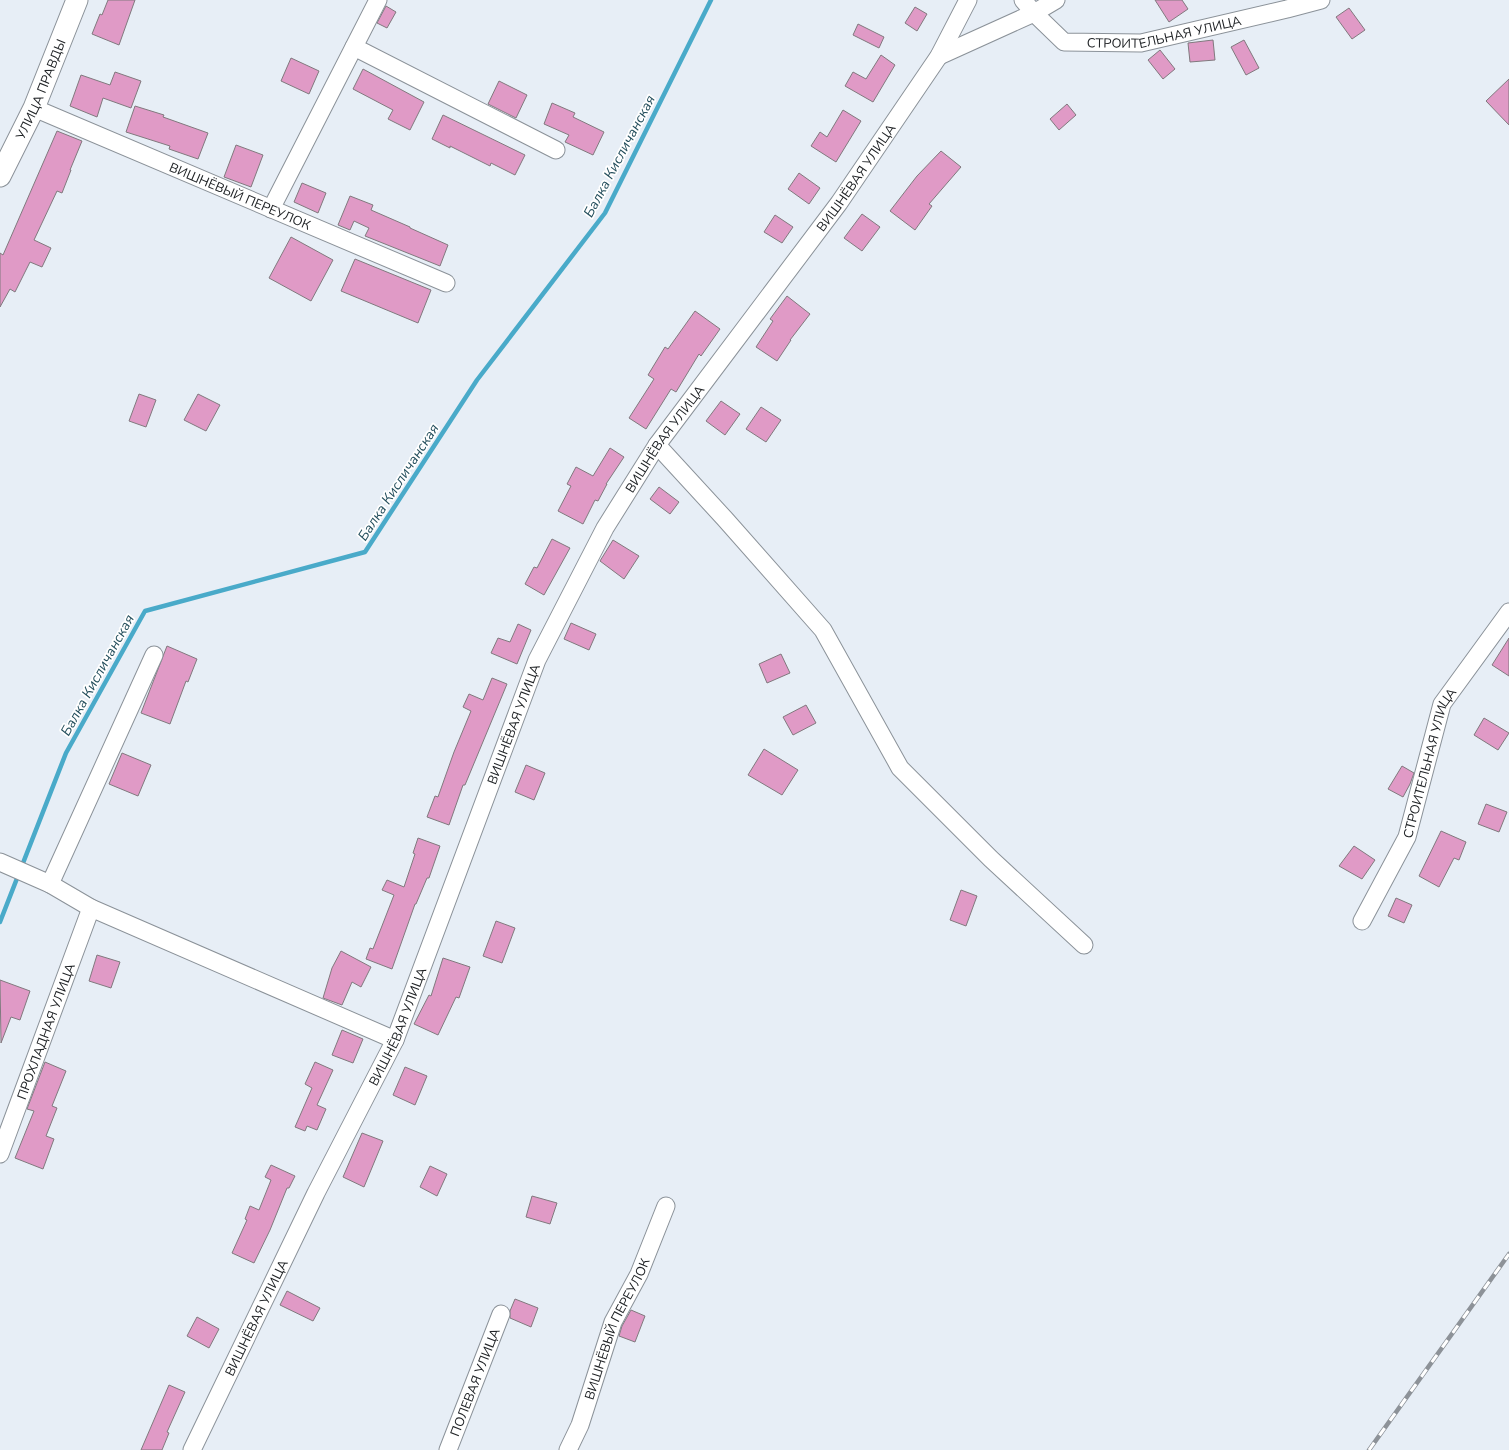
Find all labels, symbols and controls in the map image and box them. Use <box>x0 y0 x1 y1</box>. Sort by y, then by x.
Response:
street label: СТРОИТЕЛЬНАЯ УЛИЦА <box>1087 12 1244 53</box>
street label: УЛИЦА ПРАВДЫ <box>11 37 71 144</box>
water label: Балка Кисличанская <box>579 92 660 221</box>
street label: ВИШНЁВАЯ УЛИЦА <box>813 120 901 235</box>
street label: ВИШНЁВЫЙ ПЕРЕУЛОК <box>166 158 314 235</box>
street label: ВИШНЁВАЯ УЛИЦА <box>621 381 709 496</box>
water label: Балка Кисличанская <box>353 420 443 544</box>
water label: Балка Кисличанская <box>56 611 139 739</box>
street label: ВИШНЁВАЯ УЛИЦА <box>483 661 545 787</box>
street label: СТРОИТЕЛЬНАЯ УЛИЦА <box>1399 684 1461 840</box>
street label: ПРОХЛАДНАЯ УЛИЦА <box>13 960 80 1102</box>
street label: ВИШНЁВАЯ УЛИЦА <box>365 965 432 1089</box>
street label: ВИШНЁВЫЙ ПЕРЕУЛОК <box>581 1255 655 1402</box>
street label: ВИШНЁВАЯ УЛИЦА <box>221 1256 293 1379</box>
street label: ПОЛЕВАЯ УЛИЦА <box>446 1325 505 1439</box>

